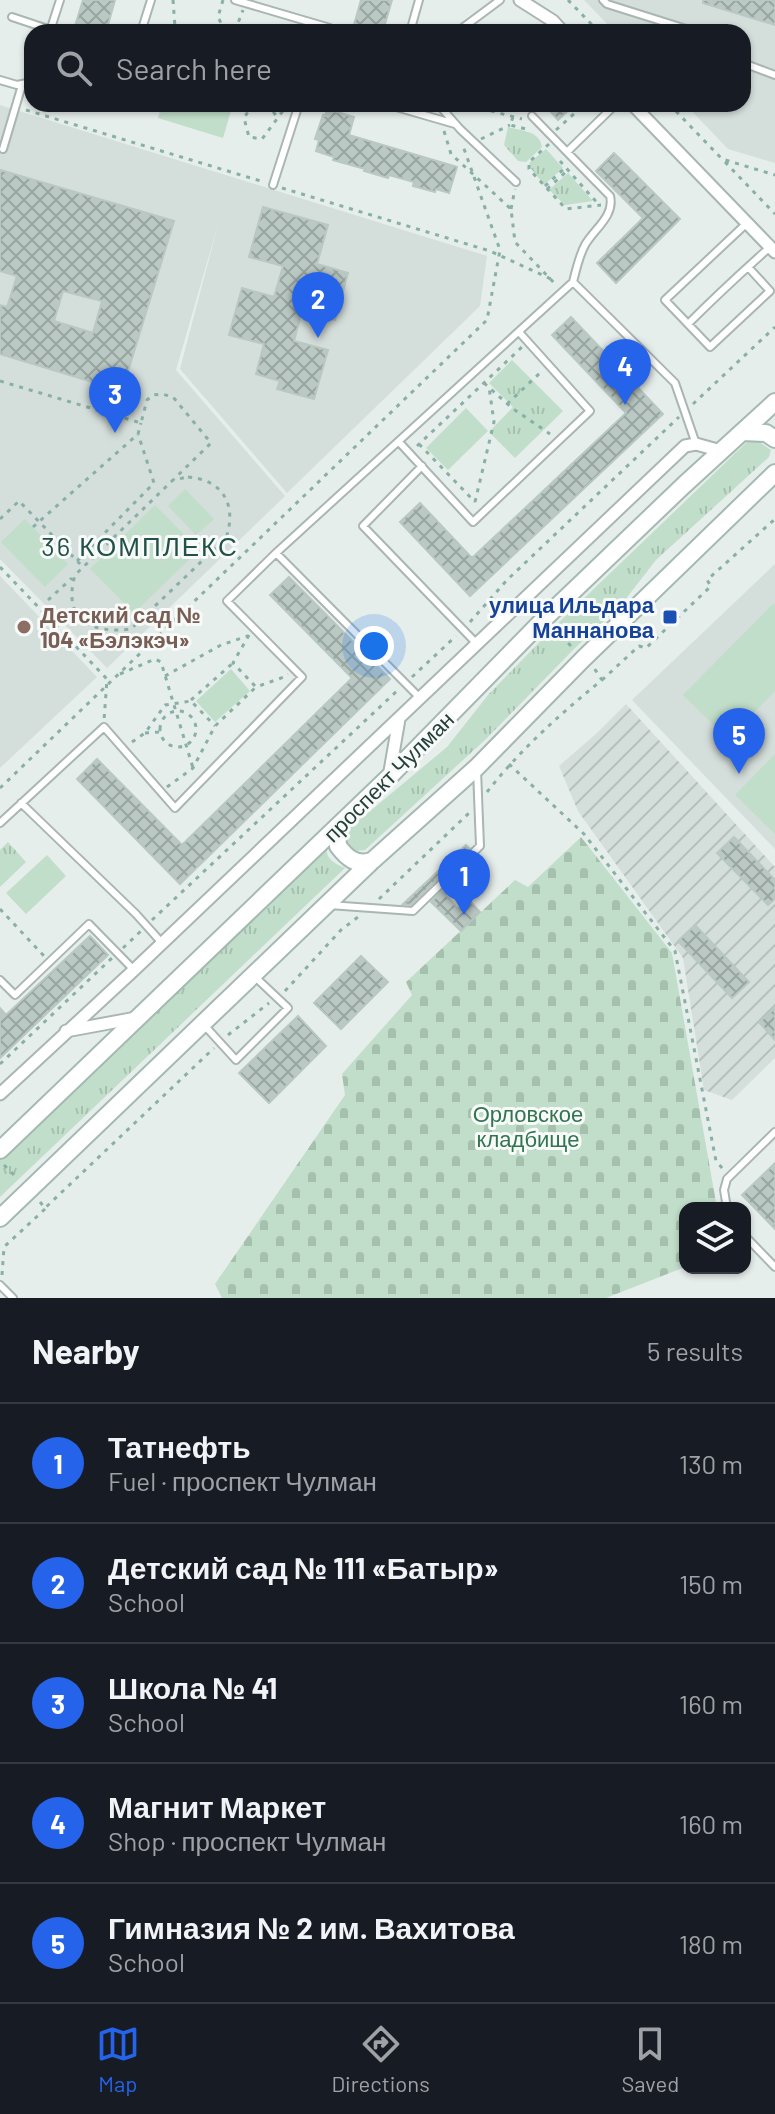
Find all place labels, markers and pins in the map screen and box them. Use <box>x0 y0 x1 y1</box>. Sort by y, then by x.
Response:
pin: 2 <box>292 272 344 338</box>
pin: 4 <box>599 339 651 405</box>
pin: 3 <box>89 367 141 433</box>
place label: улица Ильдара Маннанова <box>489 591 655 642</box>
place label: Детский сад № 104 «Бэлэкэч» <box>40 601 201 652</box>
marker: улица Ильдара Маннанова <box>661 608 679 626</box>
marker: Детский сад № 104 «Бэлэкэч» <box>15 618 33 636</box>
pin: 5 <box>713 708 765 774</box>
pin: 1 <box>438 849 490 915</box>

